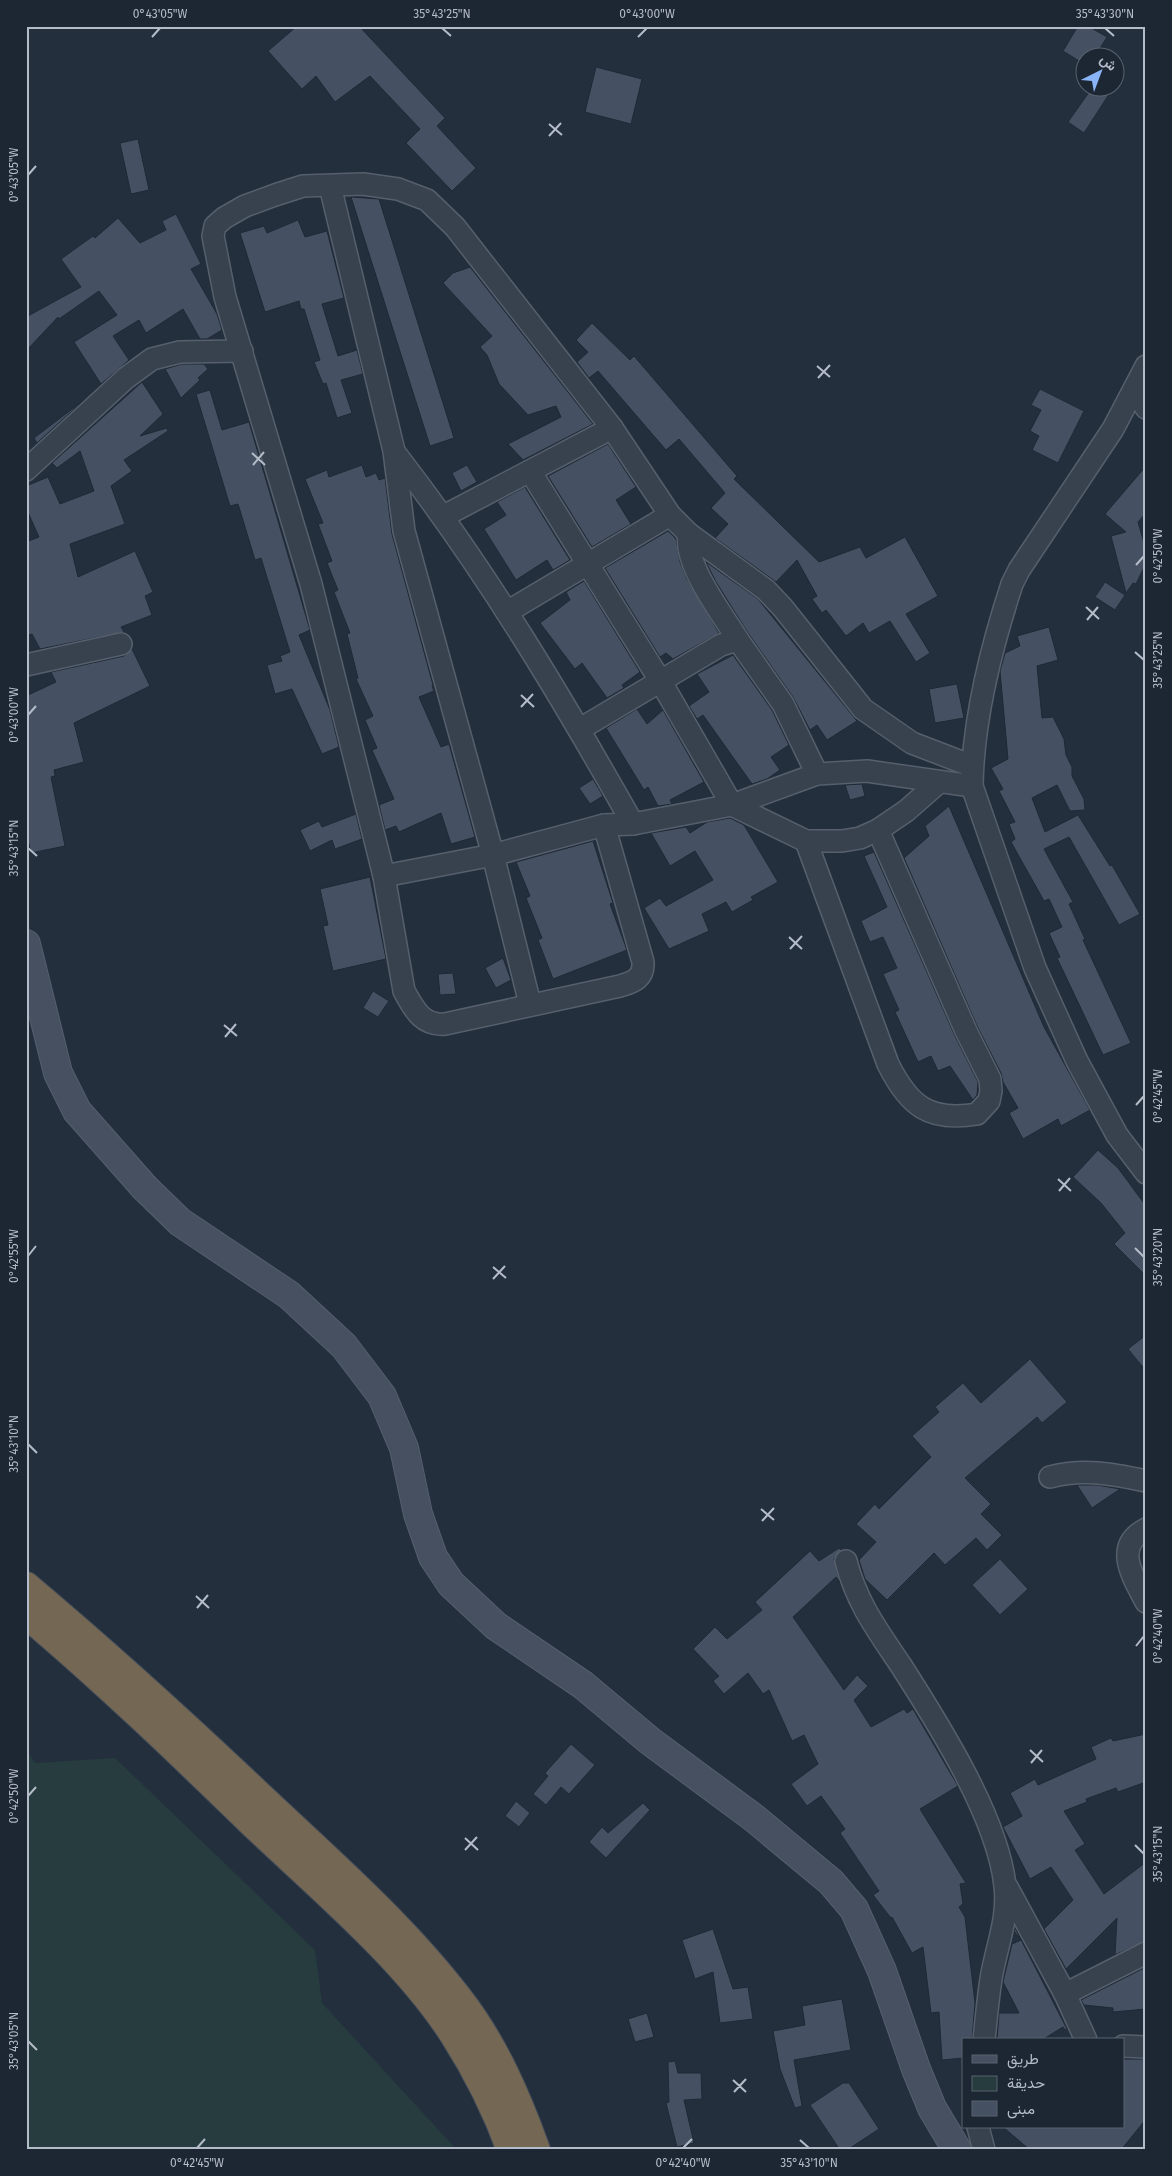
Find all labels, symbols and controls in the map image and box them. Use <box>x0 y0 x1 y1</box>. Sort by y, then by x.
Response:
text: 0°43'05"W <box>133 7 187 21</box>
text: 35°43'25"N <box>413 7 471 21</box>
text: 0°43'00"W <box>619 7 675 21</box>
text: 35°43'30"N <box>1076 7 1134 21</box>
north arrow <box>1074 48 1124 98</box>
text: ش <box>1096 51 1120 75</box>
text: 0°43'05"W <box>7 148 21 202</box>
text: 0°42'50"W <box>1151 528 1165 583</box>
text: 35°43'25"N <box>1151 631 1165 689</box>
text: 0°43'00"W <box>7 687 21 743</box>
text: 35°43'15"N <box>7 820 21 876</box>
text: 0°42'45"W <box>1151 1069 1165 1123</box>
text: 35°43'20"N <box>1151 1228 1165 1286</box>
text: 0°42'55"W <box>7 1229 21 1283</box>
text: 35°43'10"N <box>7 1415 21 1473</box>
text: 0°42'40"W <box>1151 1608 1165 1663</box>
text: 0°42'50"W <box>7 1768 21 1823</box>
text: 35°43'15"N <box>1151 1826 1165 1882</box>
text: 35°43'05"N <box>7 2012 21 2070</box>
legend <box>962 2038 1124 2128</box>
text: طريق <box>1007 2050 1039 2069</box>
text: حديقة <box>1007 2074 1045 2092</box>
text: مبنى <box>1007 2100 1035 2119</box>
text: 0°42'45"W <box>170 2156 224 2170</box>
text: 0°42'40"W <box>656 2156 711 2170</box>
text: 35°43'10"N <box>780 2156 838 2170</box>

